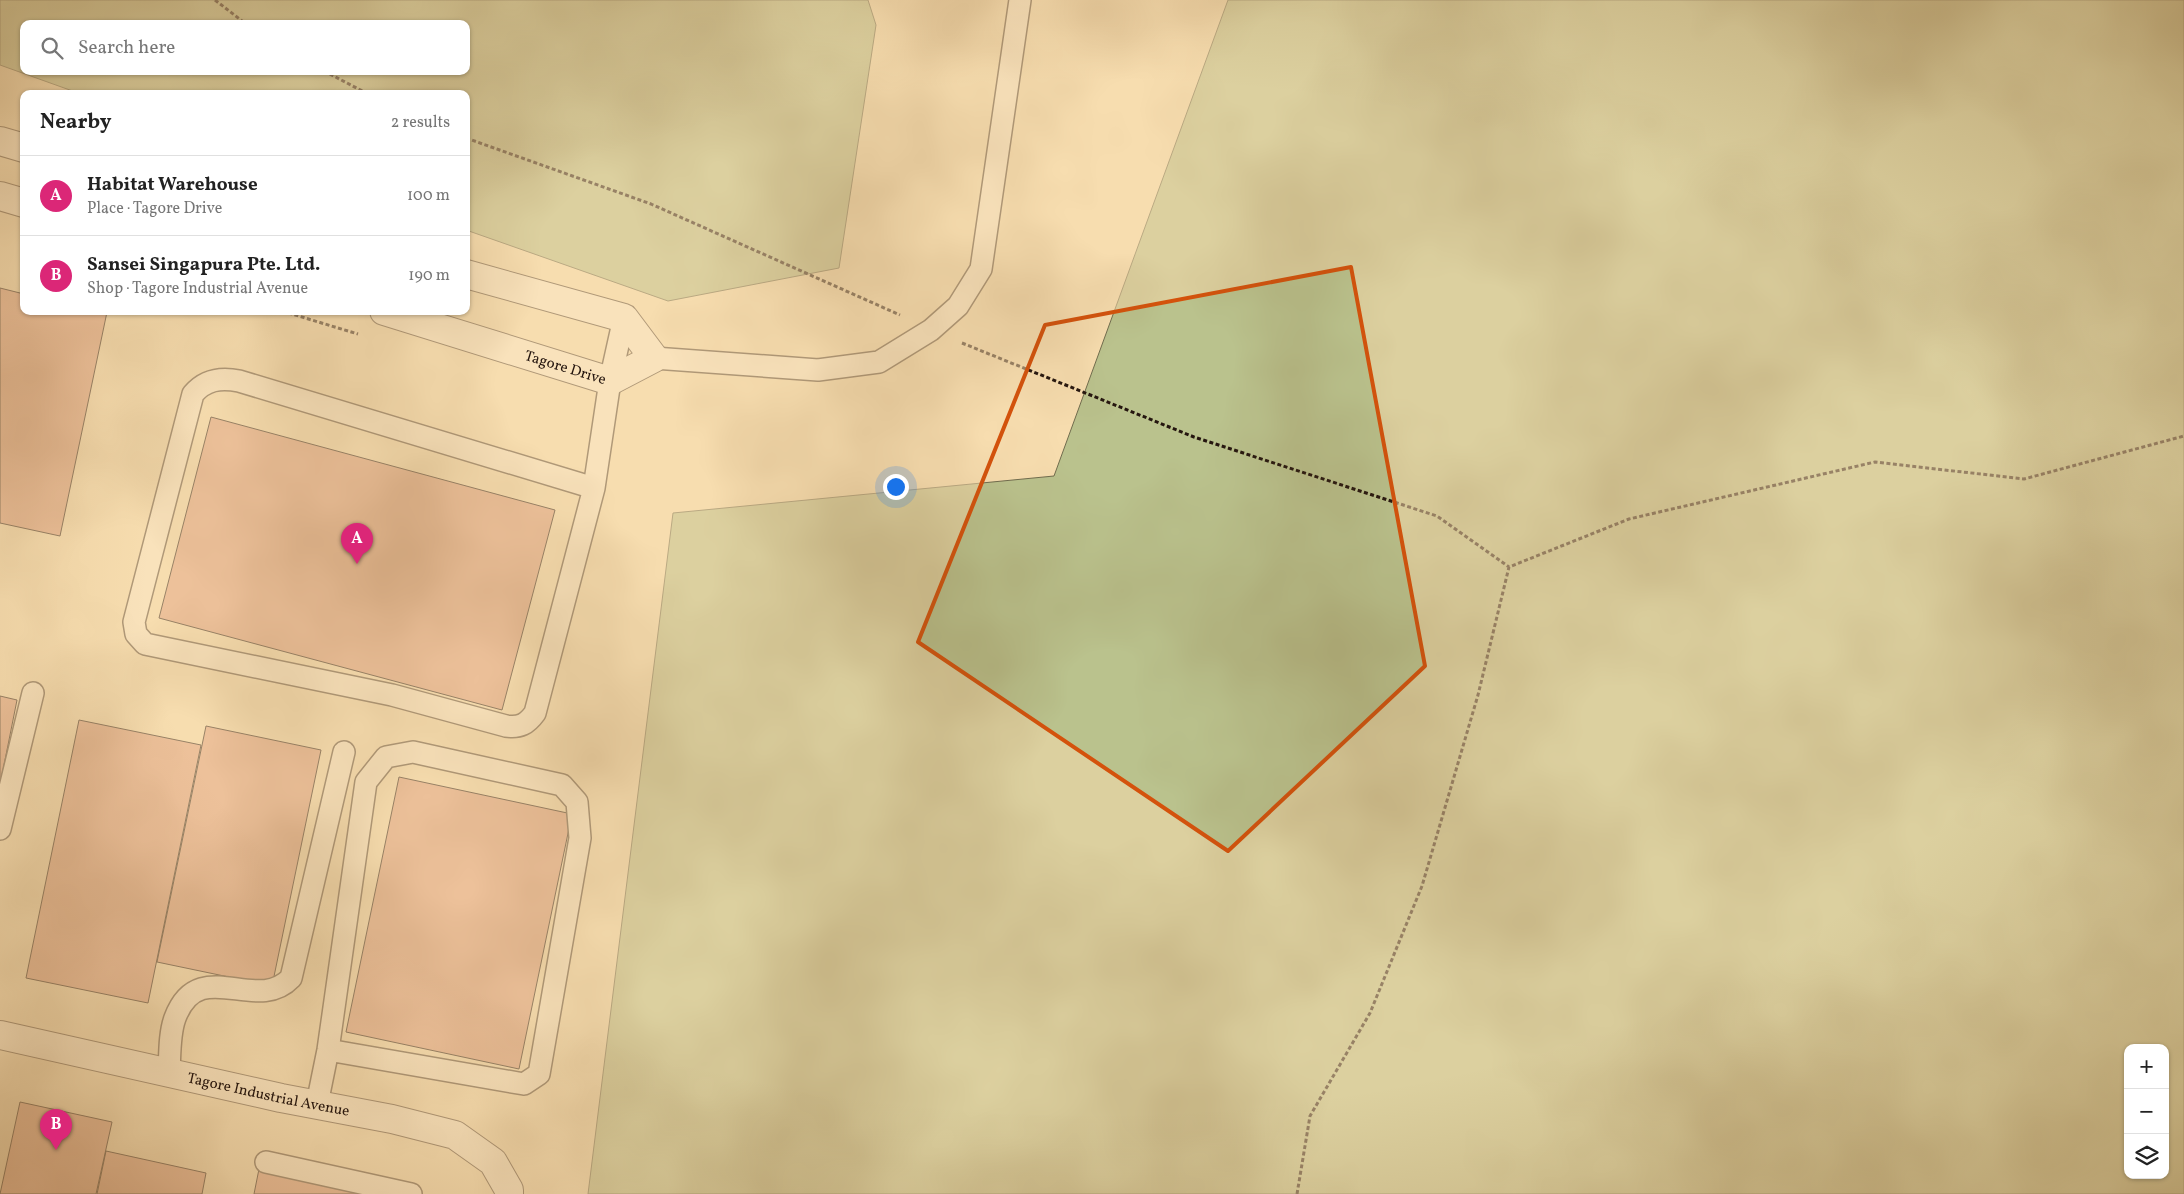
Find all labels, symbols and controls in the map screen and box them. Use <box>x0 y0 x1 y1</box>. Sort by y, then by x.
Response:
search box <box>20 20 470 75</box>
icon: search <box>38 34 66 62</box>
text: Search here <box>78 35 175 61</box>
text: Nearby <box>40 108 111 137</box>
text: 2 results <box>391 112 450 134</box>
text: Habitat Warehouse <box>87 172 258 198</box>
text: A <box>50 185 62 207</box>
text: 100 m <box>407 185 450 207</box>
text: Place · Tagore Drive <box>87 198 222 220</box>
text: Sansei Singapura Pte. Ltd. <box>87 252 320 278</box>
text: B <box>51 265 61 287</box>
text: 190 m <box>408 265 450 287</box>
text: Shop · Tagore Industrial Avenue <box>87 278 308 300</box>
street label: Tagore Drive <box>522 346 608 391</box>
your location <box>883 474 909 500</box>
pin: A <box>341 523 373 564</box>
map controls <box>2124 1044 2169 1179</box>
button: + <box>2124 1044 2169 1089</box>
street label: Tagore Industrial Avenue <box>185 1068 351 1123</box>
button: − <box>2124 1089 2169 1134</box>
pin: B <box>40 1109 72 1150</box>
button: layers <box>2124 1134 2169 1179</box>

